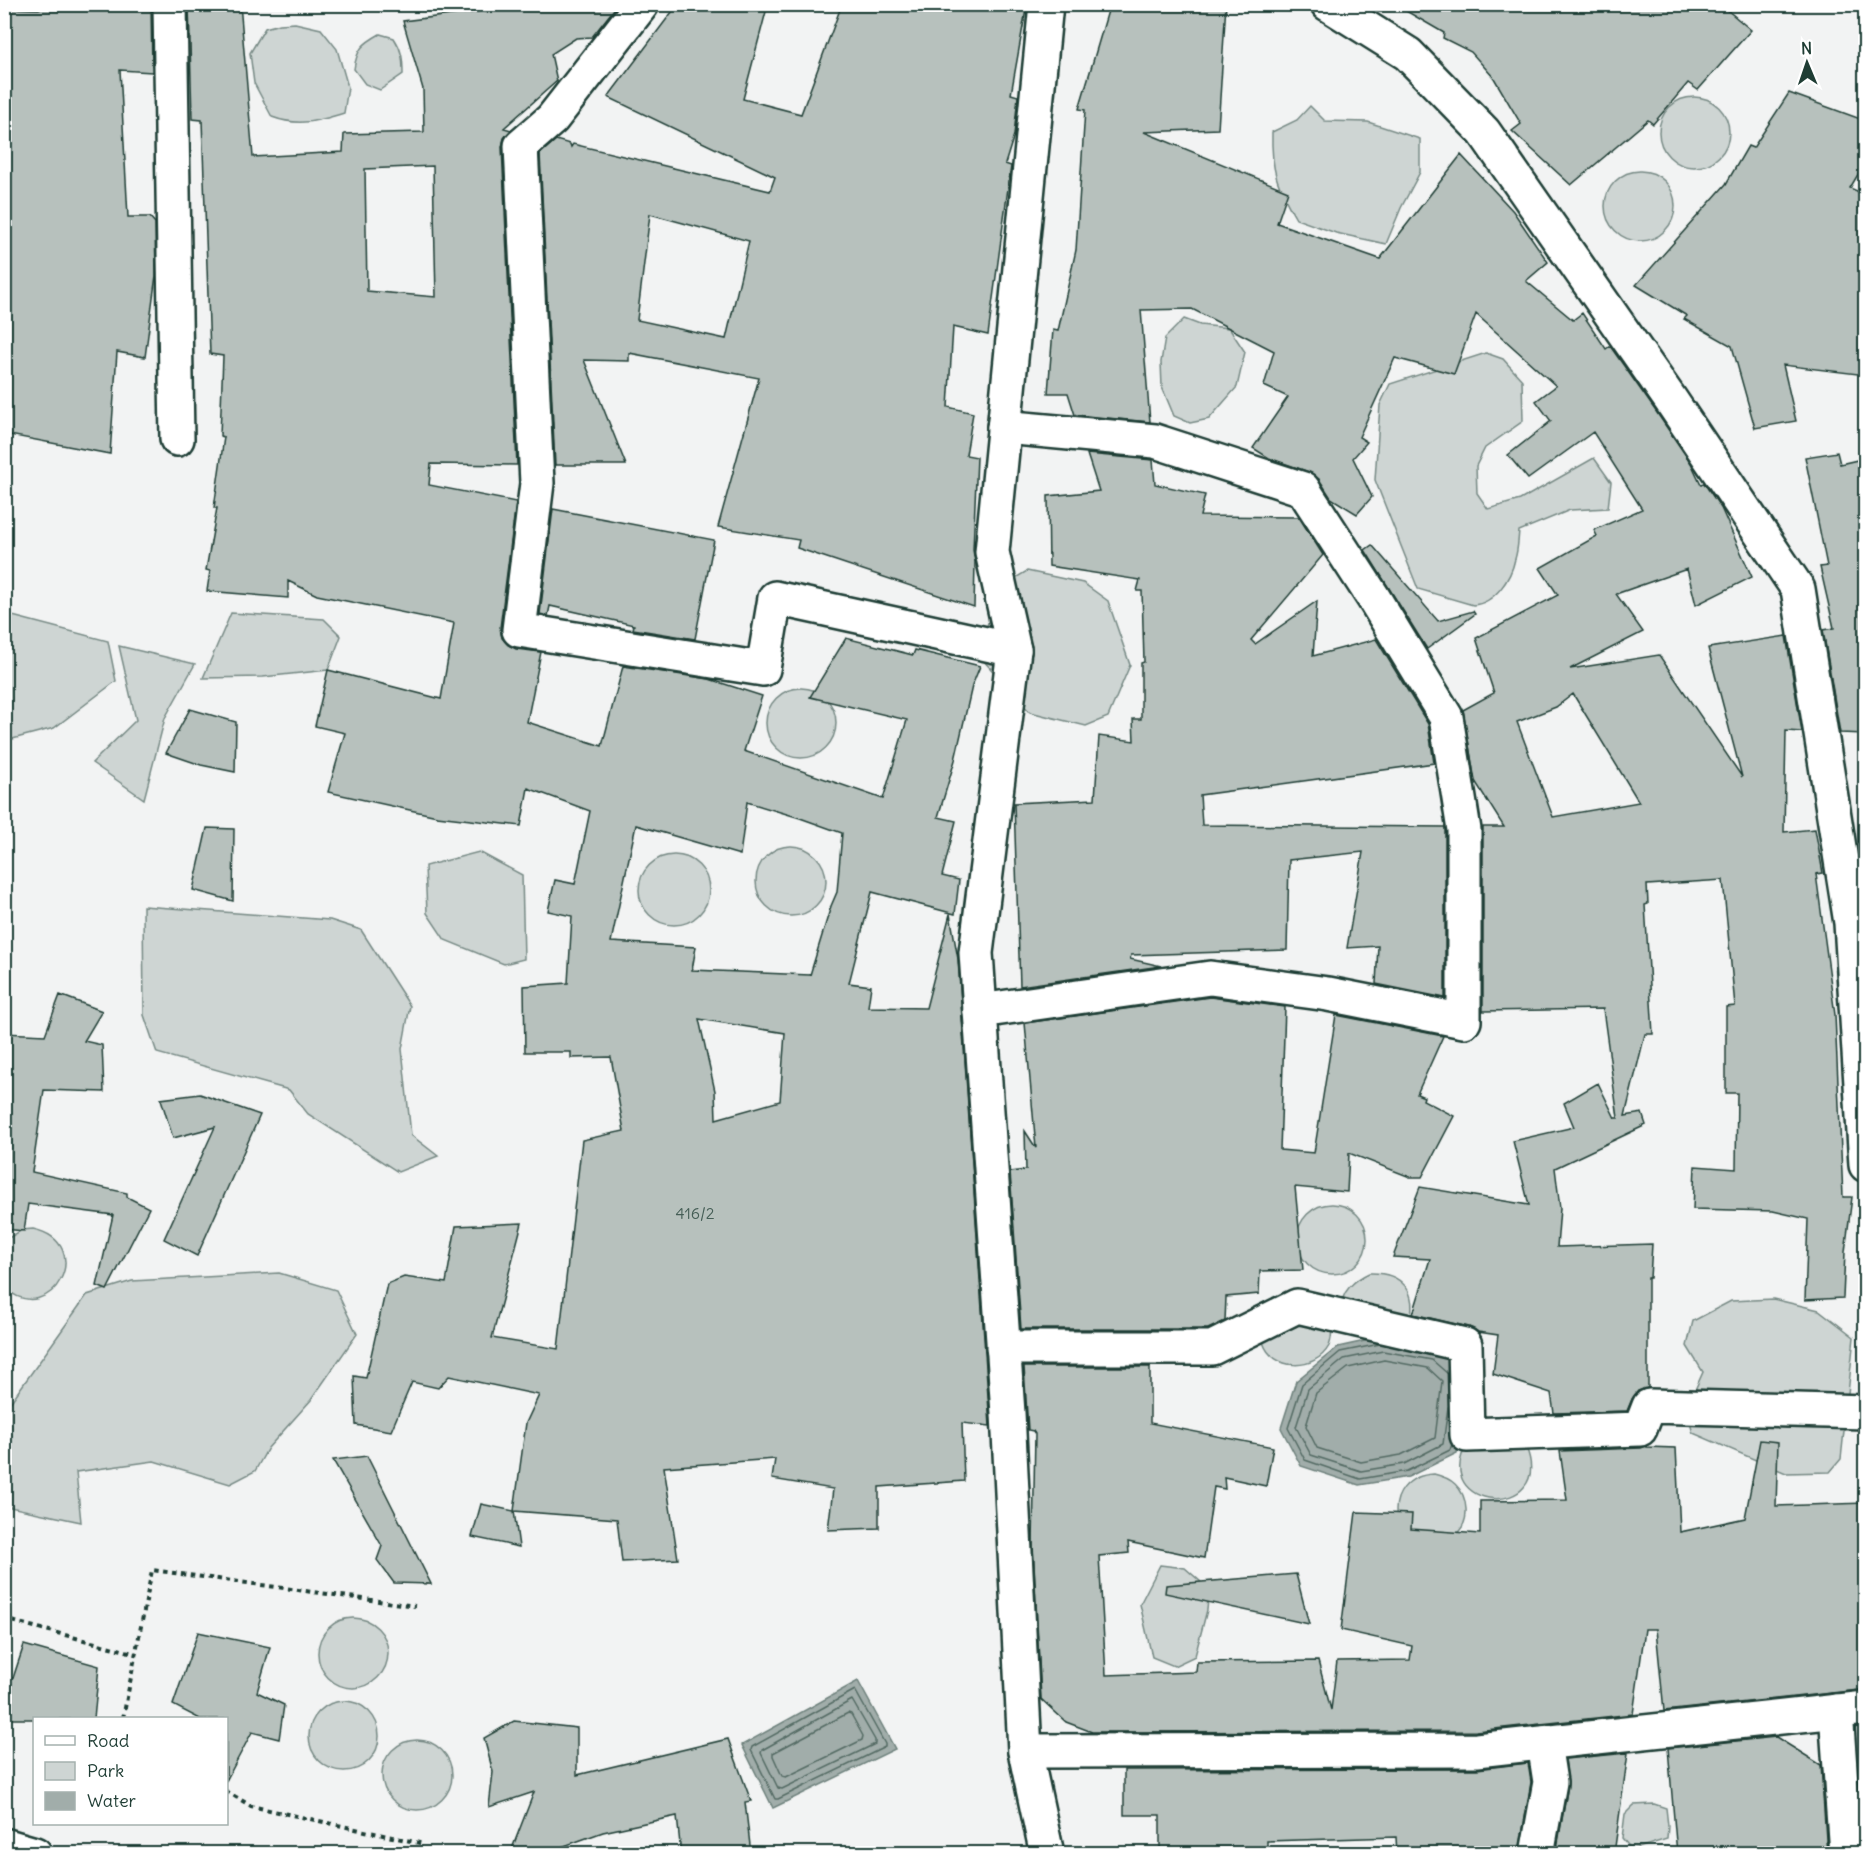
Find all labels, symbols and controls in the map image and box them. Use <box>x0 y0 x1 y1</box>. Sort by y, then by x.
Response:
north arrow <box>1777 33 1837 93</box>
text: N <box>1801 38 1812 58</box>
house number: 416/2 <box>675 1203 715 1223</box>
legend <box>33 1717 228 1825</box>
text: Road <box>87 1729 130 1752</box>
text: Park <box>87 1759 124 1782</box>
text: Water <box>87 1789 137 1812</box>

